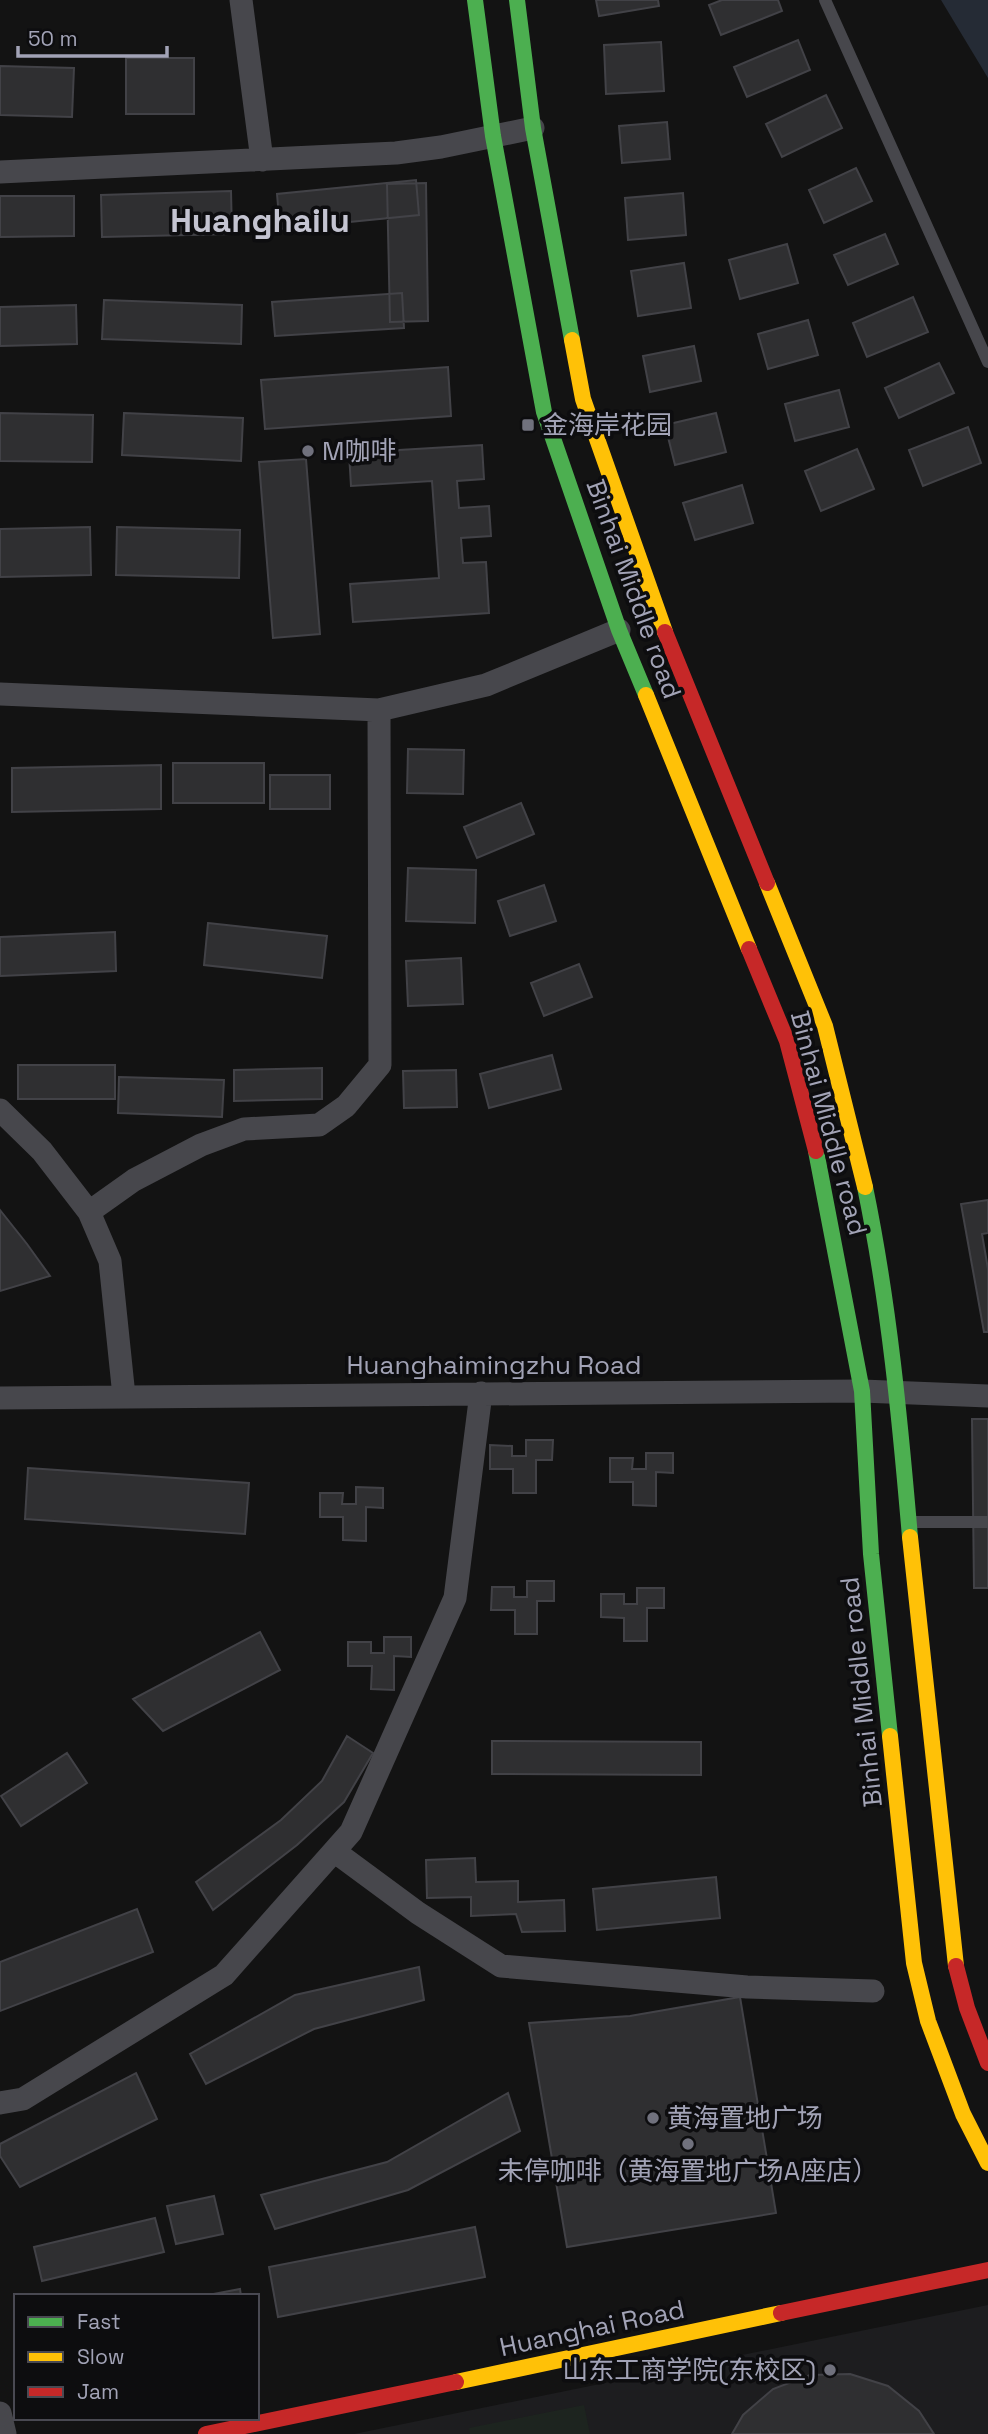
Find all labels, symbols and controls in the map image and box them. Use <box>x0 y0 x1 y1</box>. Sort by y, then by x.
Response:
scale bar <box>18 14 166 58</box>
text: 50 m <box>28 25 78 52</box>
district label: Huanghailu <box>170 200 350 242</box>
place label: 金海岸花园 <box>542 408 672 442</box>
marker: 金海岸花园 <box>520 417 536 433</box>
place label: M咖啡 <box>322 434 397 468</box>
marker: M咖啡 <box>300 443 316 459</box>
street label: Binhai Middle road <box>579 475 689 703</box>
street label: Binhai Middle road <box>783 1007 875 1239</box>
street label: Huanghaimingzhu Road <box>347 1348 641 1382</box>
street label: Binhai Middle road <box>832 1575 890 1809</box>
place label: 黄海置地广场 <box>667 2101 823 2135</box>
marker: 黄海置地广场 <box>645 2110 661 2126</box>
marker: 未停咖啡（黄海置地广场A座店） <box>680 2136 696 2152</box>
place label: 未停咖啡（黄海置地广场A座店） <box>498 2154 878 2188</box>
street label: Huanghai Road <box>496 2292 688 2364</box>
legend <box>14 2294 259 2420</box>
text: Fast <box>77 2308 121 2335</box>
text: Slow <box>77 2343 125 2370</box>
place label: 山东工商学院(东校区) <box>562 2353 816 2387</box>
marker: 山东工商学院(东校区) <box>822 2362 838 2378</box>
text: Jam <box>77 2378 119 2405</box>

